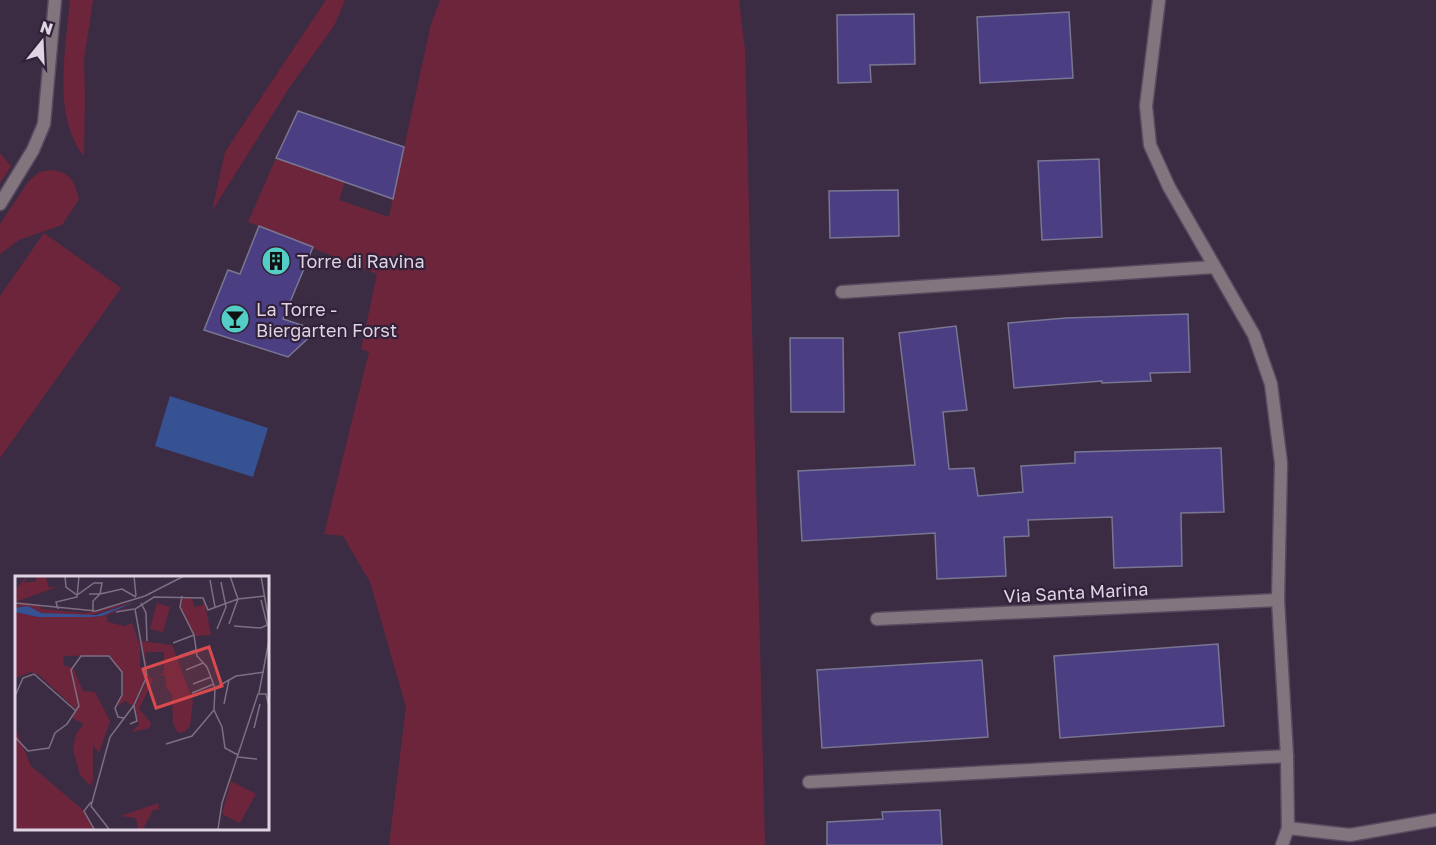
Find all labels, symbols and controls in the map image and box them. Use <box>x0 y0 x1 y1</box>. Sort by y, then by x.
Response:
north arrow <box>12 12 72 72</box>
text: N <box>38 16 56 39</box>
building icon: Torre di Ravina <box>260 245 292 277</box>
place label: Torre di Ravina <box>297 250 425 272</box>
place label: La Torre - Biergarten Forst <box>256 298 397 341</box>
bar icon: La Torre - Biergarten Forst <box>219 303 251 335</box>
inset map <box>15 576 268 830</box>
street label: Via Santa Marina <box>1003 577 1149 607</box>

